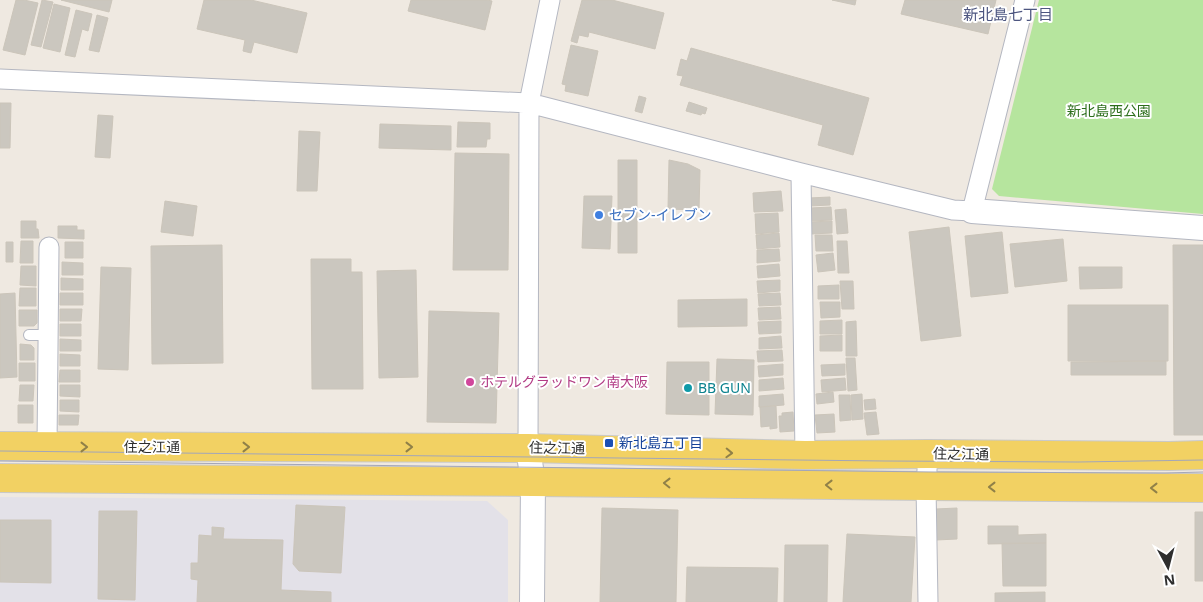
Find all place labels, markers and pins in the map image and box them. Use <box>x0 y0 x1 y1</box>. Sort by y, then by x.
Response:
place label: セブン-イレブン <box>609 205 712 224</box>
marker: セブン-イレブン <box>593 209 605 221</box>
place label: ホテルグラッドワン南大阪 <box>480 372 648 391</box>
marker: ホテルグラッドワン南大阪 <box>464 376 476 388</box>
place label: BB GUN <box>698 378 751 397</box>
marker: BB GUN <box>682 382 694 394</box>
place label: 新北島五丁目 <box>619 433 703 452</box>
marker: 新北島五丁目 <box>603 437 615 449</box>

